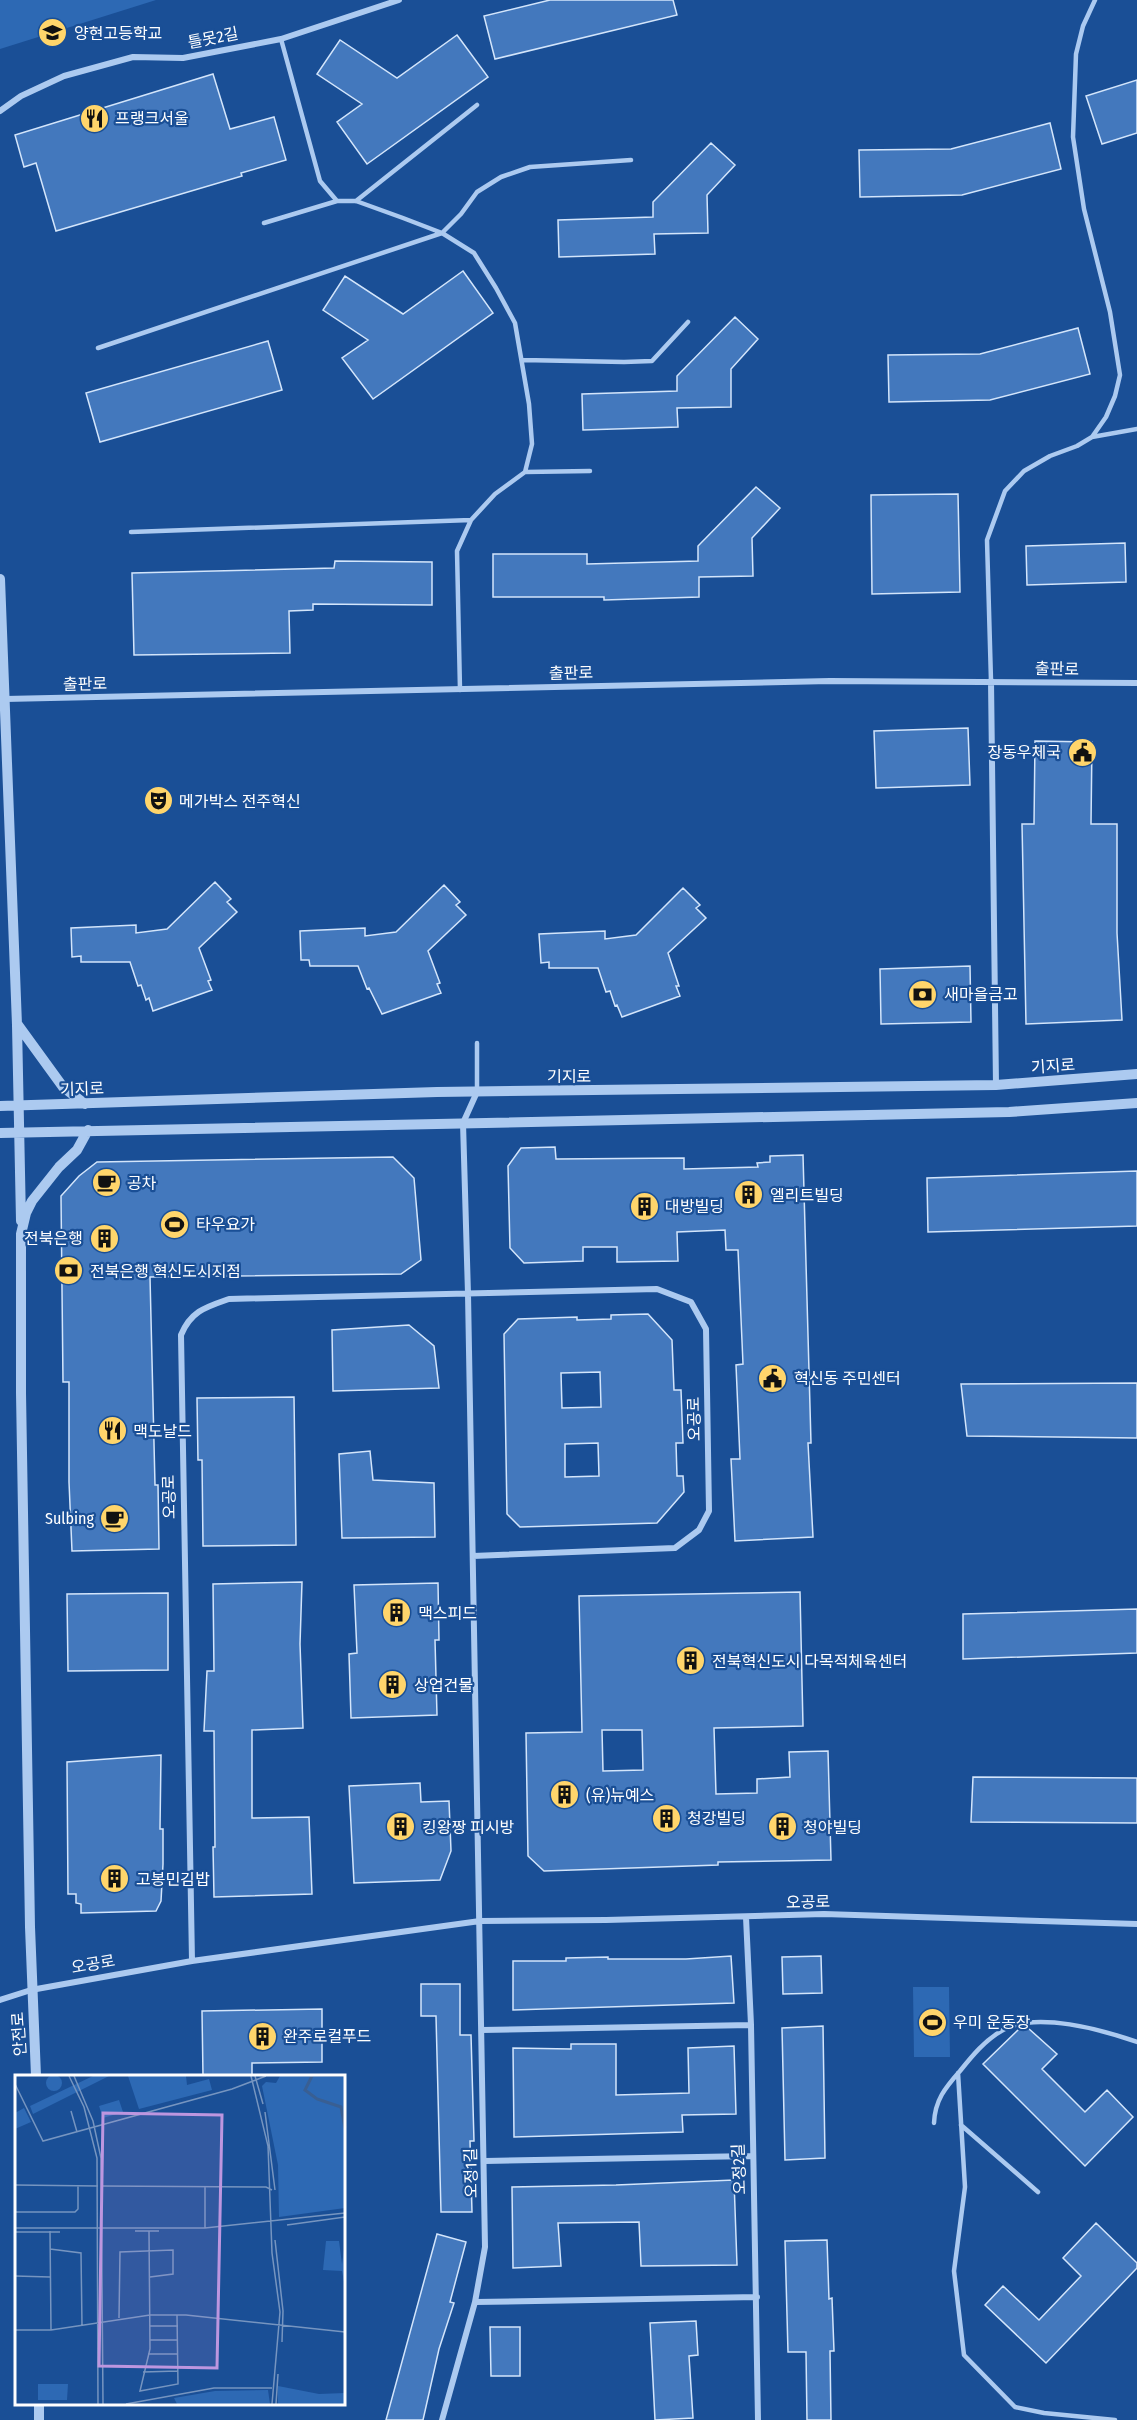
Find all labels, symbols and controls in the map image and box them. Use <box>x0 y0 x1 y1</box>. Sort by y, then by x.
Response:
school or university icon: 양현고등학교 <box>37 17 69 49</box>
place label: 양현고등학교 <box>74 24 162 43</box>
street label: 틀못2길 <box>186 24 240 52</box>
restaurant icon: 프랭크서울 <box>78 102 110 134</box>
place label: 프랭크서울 <box>115 109 189 128</box>
street label: 출판로 <box>1035 659 1080 679</box>
street label: 출판로 <box>549 663 594 683</box>
street label: 출판로 <box>63 674 108 694</box>
public building icon: 장동우체국 <box>1066 736 1098 768</box>
place label: 장동우체국 <box>987 743 1061 762</box>
theatre icon: 메가박스 전주혁신 <box>142 785 174 817</box>
place label: 메가박스 전주혁신 <box>179 792 301 811</box>
bank icon: 새마을금고 <box>907 978 939 1010</box>
place label: 새마을금고 <box>944 985 1018 1004</box>
street label: 기지로 <box>1030 1055 1076 1077</box>
street label: 기지로 <box>547 1067 591 1086</box>
street label: 기지로 <box>60 1079 105 1099</box>
cafe icon: 공차 <box>90 1167 122 1199</box>
place label: 공차 <box>127 1174 157 1193</box>
building icon: 엘리트빌딩 <box>733 1179 765 1211</box>
place label: 엘리트빌딩 <box>770 1186 844 1205</box>
building icon: 대방빌딩 <box>628 1190 660 1222</box>
place label: 대방빌딩 <box>665 1197 724 1216</box>
sports icon: 타우요가 <box>159 1208 191 1240</box>
place label: 타우요가 <box>196 1215 255 1234</box>
building icon: 전북은행 <box>88 1222 120 1254</box>
place label: 전북은행 <box>24 1229 83 1248</box>
bank icon: 전북은행 혁신도시지점 <box>53 1255 85 1287</box>
place label: 전북은행 혁신도시지점 <box>90 1262 241 1281</box>
public building icon: 혁신동 주민센터 <box>757 1362 789 1394</box>
place label: 혁신동 주민센터 <box>794 1369 901 1388</box>
street label: 오공로 <box>684 1396 704 1441</box>
restaurant icon: 맥도날드 <box>96 1415 128 1447</box>
place label: 맥도날드 <box>133 1422 192 1441</box>
street label: 오공로 <box>159 1474 179 1519</box>
cafe icon: Sulbing <box>99 1502 131 1534</box>
place label: Sulbing <box>45 1509 94 1528</box>
building icon: 맥스피드 <box>381 1597 413 1629</box>
place label: 맥스피드 <box>418 1604 477 1623</box>
building icon: 전북혁신도시 다목적체육센터 <box>675 1645 707 1677</box>
place label: 전북혁신도시 다목적체육센터 <box>712 1652 907 1671</box>
building icon: 상업건물 <box>377 1669 409 1701</box>
place label: 상업건물 <box>414 1676 473 1695</box>
building icon: (유)뉴예스 <box>549 1779 581 1811</box>
place label: (유)뉴예스 <box>586 1786 654 1805</box>
building icon: 청강빌딩 <box>650 1802 682 1834</box>
place label: 청강빌딩 <box>687 1809 746 1828</box>
building icon: 킹왕짱 피시방 <box>385 1811 417 1843</box>
building icon: 청야빌딩 <box>766 1811 798 1843</box>
place label: 킹왕짱 피시방 <box>422 1818 514 1837</box>
place label: 청야빌딩 <box>803 1818 862 1837</box>
building icon: 고봉민김밥 <box>99 1863 131 1895</box>
place label: 고봉민김밥 <box>136 1870 210 1889</box>
street label: 오공로 <box>786 1892 831 1912</box>
street label: 오공로 <box>70 1951 117 1977</box>
sports icon: 우미 운동장 <box>916 2006 948 2038</box>
street label: 안전로 <box>8 2011 30 2057</box>
place label: 우미 운동장 <box>953 2013 1031 2032</box>
building icon: 완주로컬푸드 <box>246 2020 278 2052</box>
place label: 완주로컬푸드 <box>283 2027 371 2046</box>
inset map <box>15 2075 345 2405</box>
street label: 오정2길 <box>729 2143 749 2195</box>
street label: 오정1길 <box>461 2148 481 2198</box>

